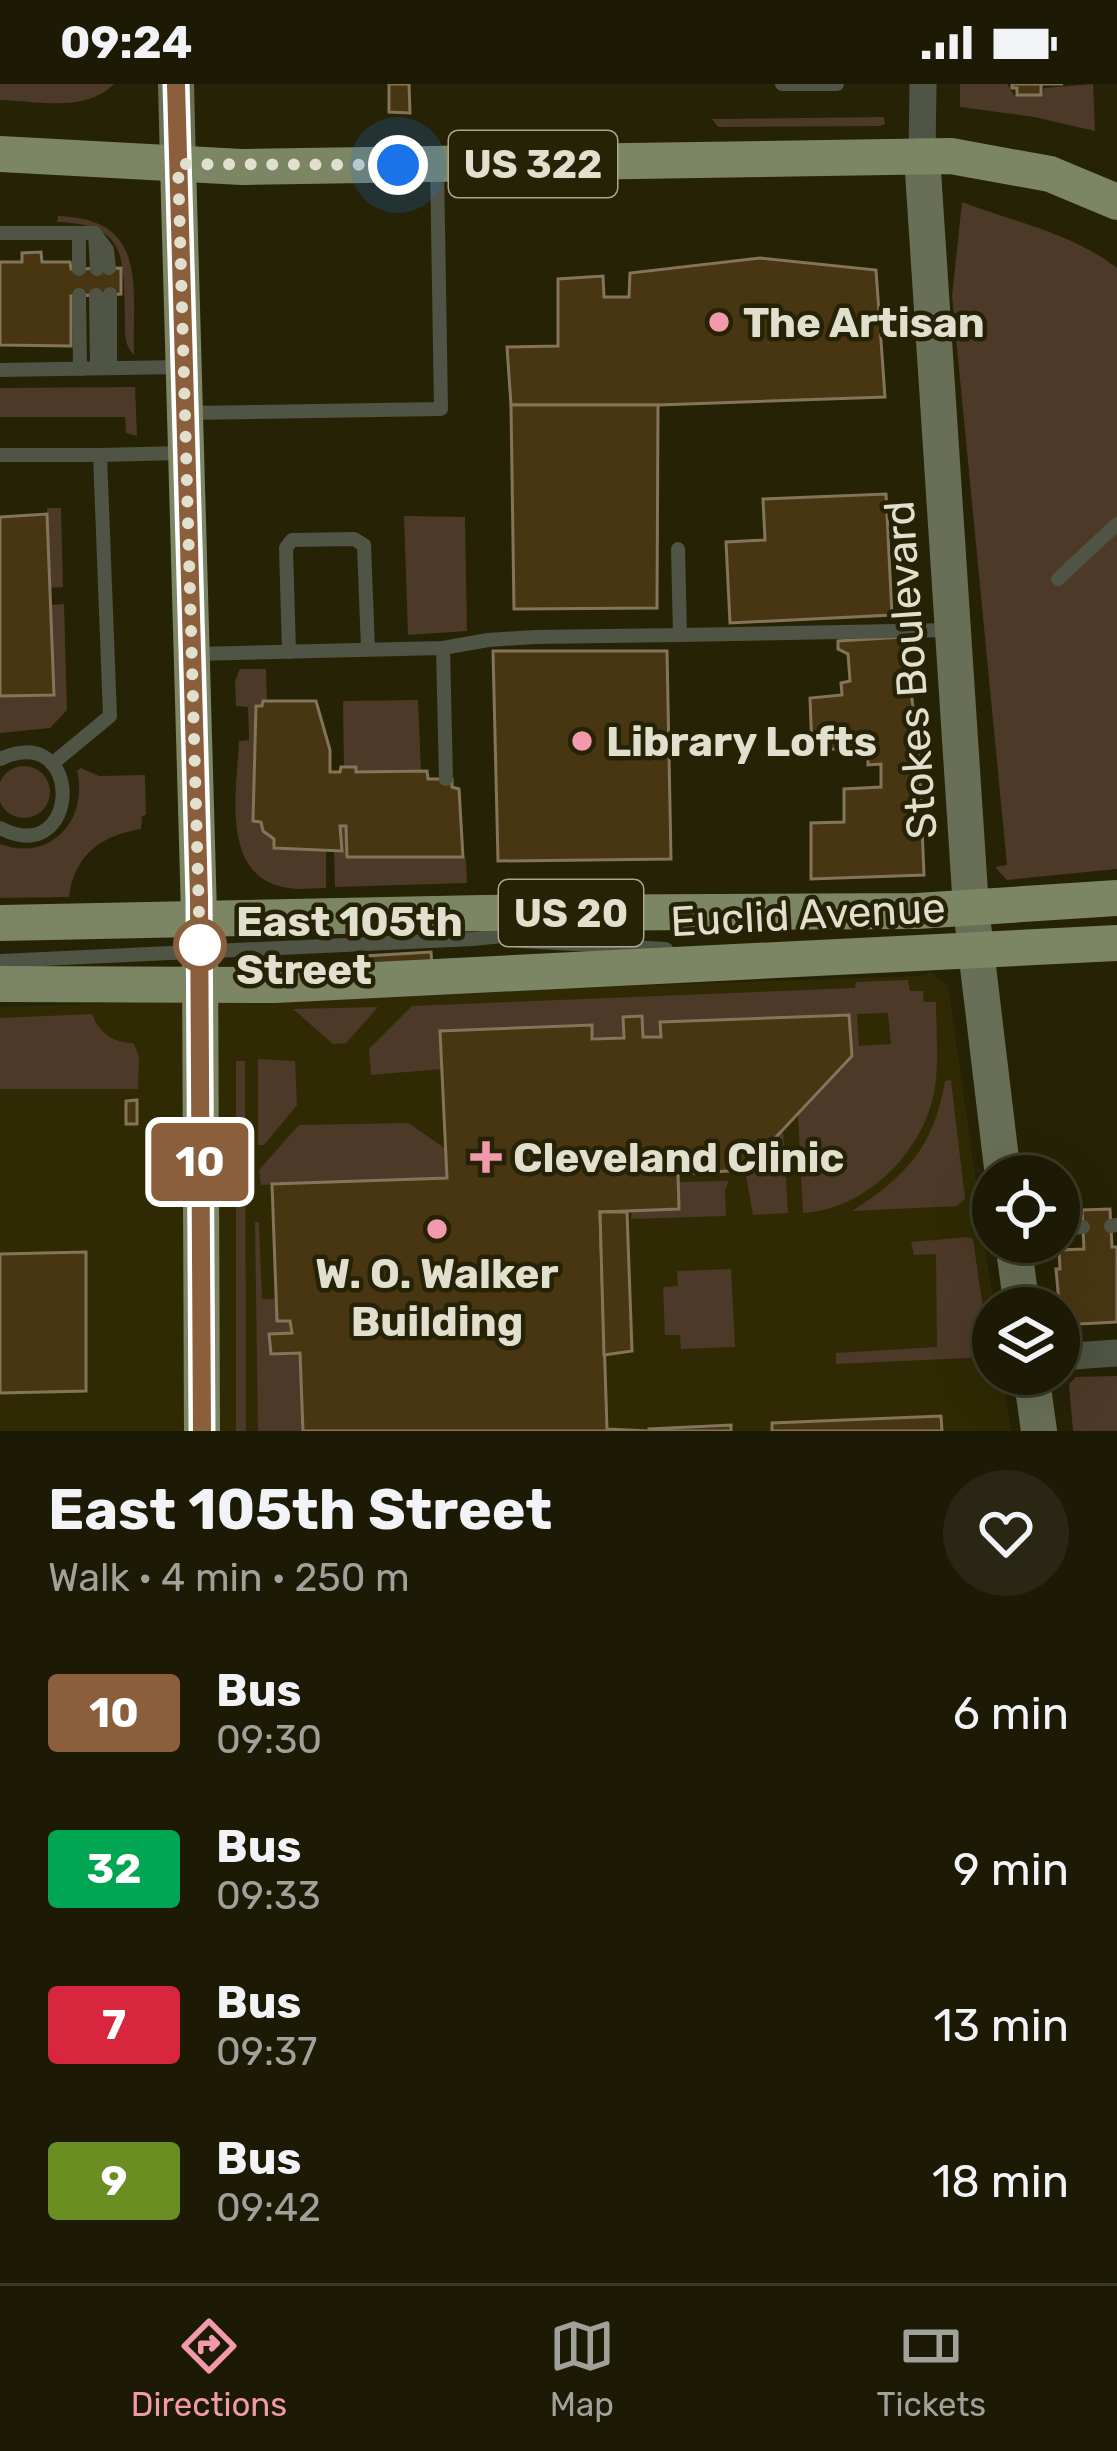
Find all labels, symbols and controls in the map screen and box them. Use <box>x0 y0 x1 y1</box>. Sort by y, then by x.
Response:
text: 09:24 <box>60 16 192 69</box>
road number: US 322 <box>449 131 617 197</box>
your location <box>368 135 428 195</box>
place label: The Artisan <box>743 298 985 348</box>
marker: The Artisan <box>706 309 732 335</box>
street label: Stokes Boulevard <box>874 499 948 841</box>
place label: Library Lofts <box>606 717 877 767</box>
marker: Library Lofts <box>569 728 595 754</box>
road number: US 20 <box>499 880 643 946</box>
street label: Euclid Avenue <box>669 883 947 947</box>
place label: East 105th Street <box>236 897 463 995</box>
marker: East 105th Street <box>175 920 225 970</box>
line badge: 10 <box>146 1123 254 1201</box>
place label: Cleveland Clinic <box>513 1133 844 1183</box>
text: 10 <box>175 1137 225 1187</box>
marker: Cleveland Clinic <box>470 1141 502 1173</box>
map controls <box>972 1155 1080 1395</box>
button: locate <box>972 1155 1080 1263</box>
marker: W. O. Walker Building <box>424 1216 450 1242</box>
place label: W. O. Walker Building <box>315 1249 559 1347</box>
button: layers <box>972 1287 1080 1395</box>
button: heart <box>943 1470 1069 1596</box>
text: East 105th Street <box>48 1476 552 1543</box>
text: Walk · 4 min · 250 m <box>48 1555 410 1601</box>
text: Bus <box>216 1664 301 1717</box>
text: 6 min <box>953 1687 1069 1740</box>
text: 10 <box>89 1688 139 1738</box>
text: 09:30 <box>216 1717 322 1763</box>
text: Bus <box>216 1820 301 1873</box>
text: 9 min <box>953 1843 1069 1896</box>
text: 32 <box>87 1844 141 1894</box>
text: 09:33 <box>216 1873 321 1919</box>
text: Bus <box>216 1976 301 2029</box>
text: 13 min <box>934 1999 1069 2052</box>
text: 7 <box>102 2000 126 2050</box>
text: 09:37 <box>216 2029 317 2075</box>
text: Bus <box>216 2132 301 2185</box>
text: 18 min <box>932 2155 1069 2208</box>
text: 9 <box>101 2156 127 2206</box>
text: 09:42 <box>216 2185 321 2231</box>
tab: Directions <box>131 2313 287 2424</box>
tab: Map <box>549 2313 615 2424</box>
tab: Tickets <box>877 2313 986 2424</box>

